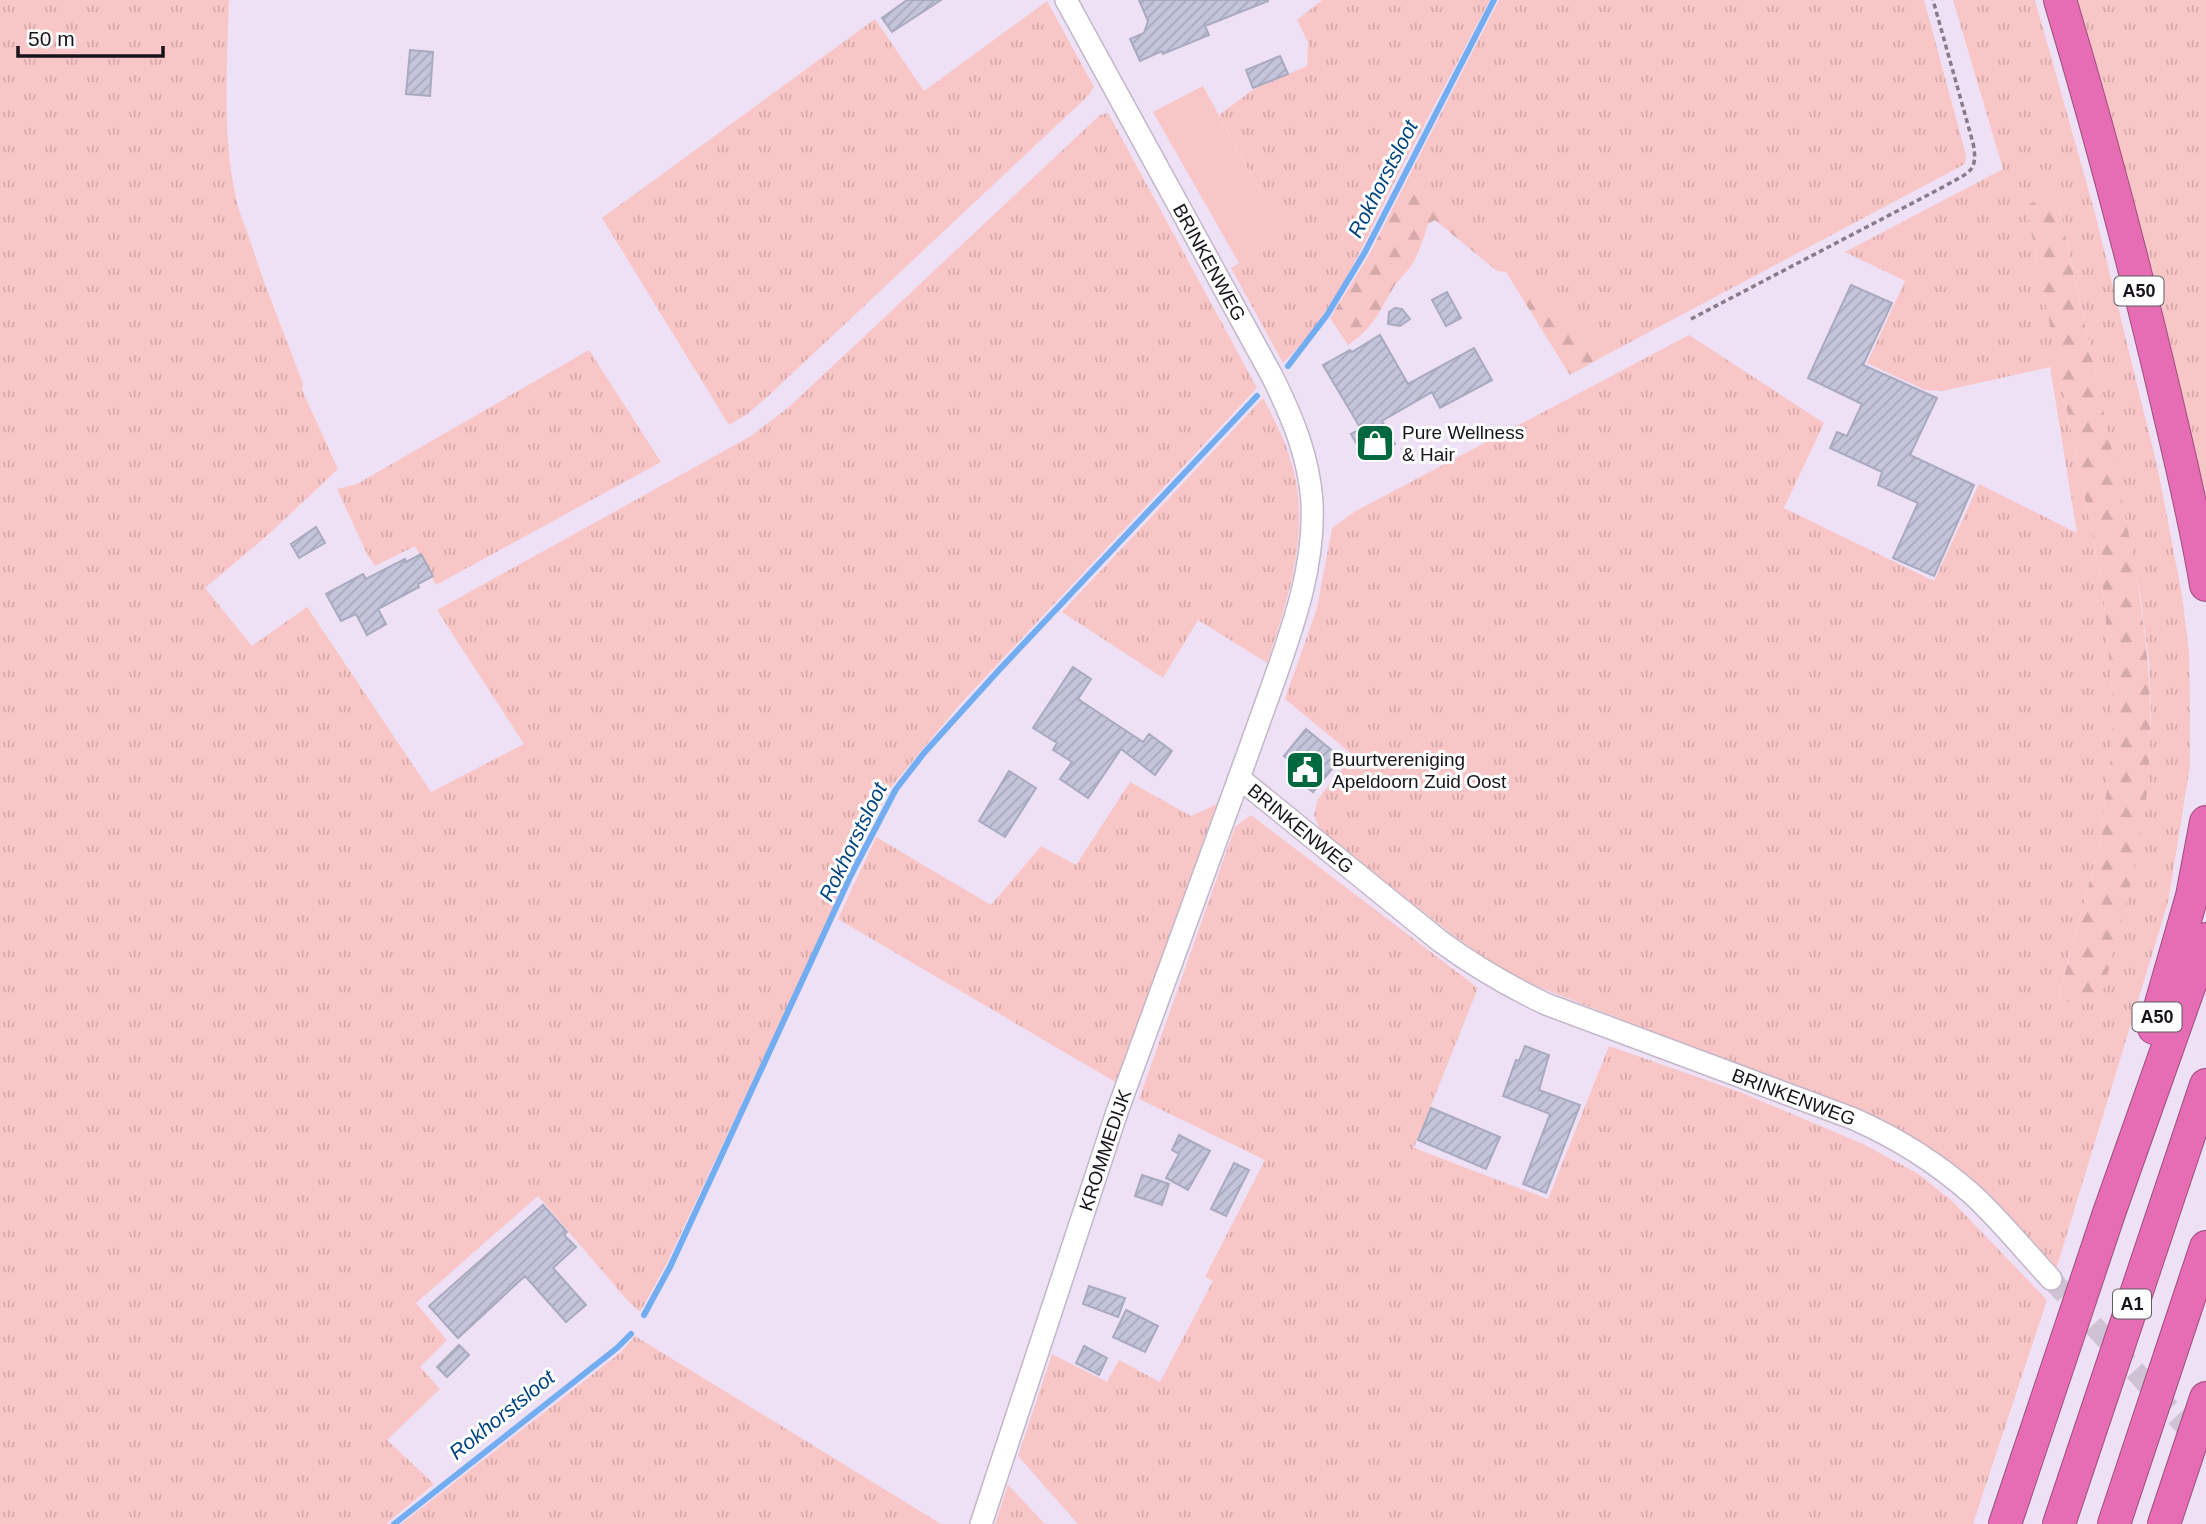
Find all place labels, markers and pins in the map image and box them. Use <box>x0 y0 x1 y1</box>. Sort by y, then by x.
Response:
shop icon: Pure Wellness & Hair <box>1354 422 1396 464</box>
place label: Pure Wellness & Hair <box>1402 422 1524 465</box>
public building icon: Buurtvereniging Apeldoorn Zuid Oost <box>1284 749 1326 791</box>
place label: Buurtvereniging Apeldoorn Zuid Oost <box>1332 749 1507 792</box>

